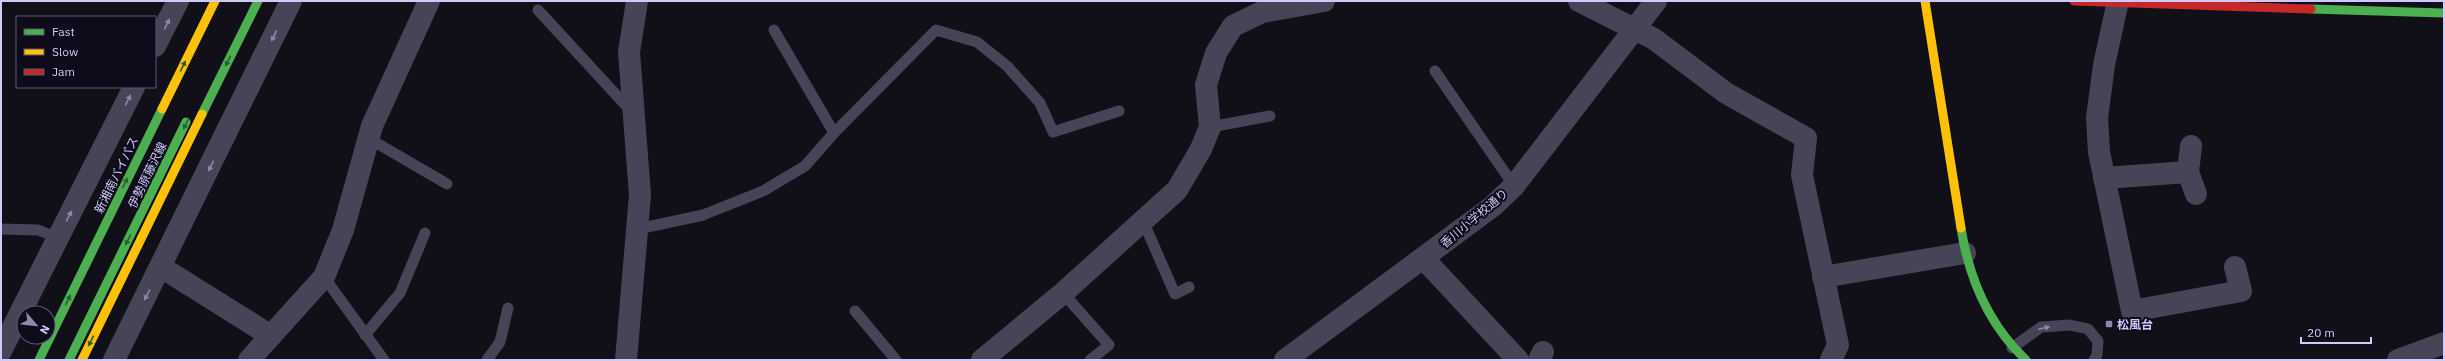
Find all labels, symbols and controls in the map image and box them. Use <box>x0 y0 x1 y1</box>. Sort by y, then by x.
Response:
legend <box>16 16 156 88</box>
one-way arrow <box>163 18 170 29</box>
text: Fast <box>52 24 75 39</box>
one-way arrow <box>271 30 277 42</box>
text: Slow <box>52 44 78 59</box>
one-way arrow <box>225 55 231 67</box>
one-way arrow <box>180 61 186 72</box>
text: Jam <box>52 64 75 79</box>
one-way arrow <box>124 95 131 106</box>
one-way arrow <box>183 118 189 130</box>
street label: 新湘南バイパス <box>91 134 141 216</box>
street label: 伊勢原藤沢線 <box>124 139 170 211</box>
one-way arrow <box>208 160 214 171</box>
one-way arrow <box>122 177 128 189</box>
street label: 香川小学校通り <box>1437 185 1511 251</box>
one-way arrow <box>66 211 72 222</box>
one-way arrow <box>125 235 131 246</box>
one-way arrow <box>144 289 151 301</box>
one-way arrow <box>65 294 71 306</box>
north arrow <box>16 305 56 345</box>
place label: 松風台 <box>2117 317 2153 332</box>
marker: 松風台 <box>2104 319 2114 329</box>
scale bar <box>2301 319 2371 345</box>
text: N <box>37 323 53 337</box>
one-way arrow <box>2038 324 2051 330</box>
text: 20 m <box>2307 325 2335 340</box>
one-way arrow <box>88 336 94 347</box>

